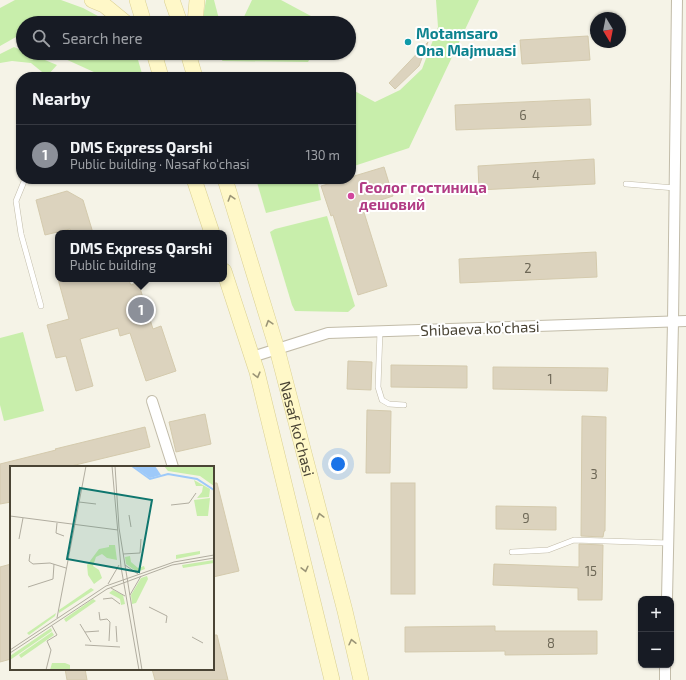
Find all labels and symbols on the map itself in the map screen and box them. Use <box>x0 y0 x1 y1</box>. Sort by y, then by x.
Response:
north arrow <box>590 12 626 48</box>
place label: Motamsaro Ona Majmuasi <box>416 24 516 59</box>
marker: Motamsaro Ona Majmuasi <box>403 37 413 47</box>
house number: 6 <box>519 107 527 123</box>
house number: 4 <box>532 167 540 183</box>
place label: Геолог гостиница дешовий <box>359 178 487 213</box>
marker: Геолог гостиница дешовий <box>346 191 356 201</box>
one-way arrow <box>227 195 236 202</box>
house number: 2 <box>524 260 532 276</box>
pin: 1 <box>128 295 154 325</box>
street label: Shibaeva ko'chasi <box>420 317 540 339</box>
one-way arrow <box>265 319 274 326</box>
one-way arrow <box>252 371 261 378</box>
house number: 1 <box>547 371 553 387</box>
street label: Nasaf ko‘chasi <box>277 379 319 478</box>
your location <box>328 454 348 474</box>
inset map <box>10 466 214 670</box>
house number: 3 <box>590 466 598 482</box>
house number: 9 <box>522 510 530 526</box>
one-way arrow <box>317 513 325 519</box>
house number: 15 <box>585 563 597 579</box>
one-way arrow <box>300 566 308 572</box>
house number: 8 <box>547 635 555 651</box>
one-way arrow <box>349 639 357 645</box>

